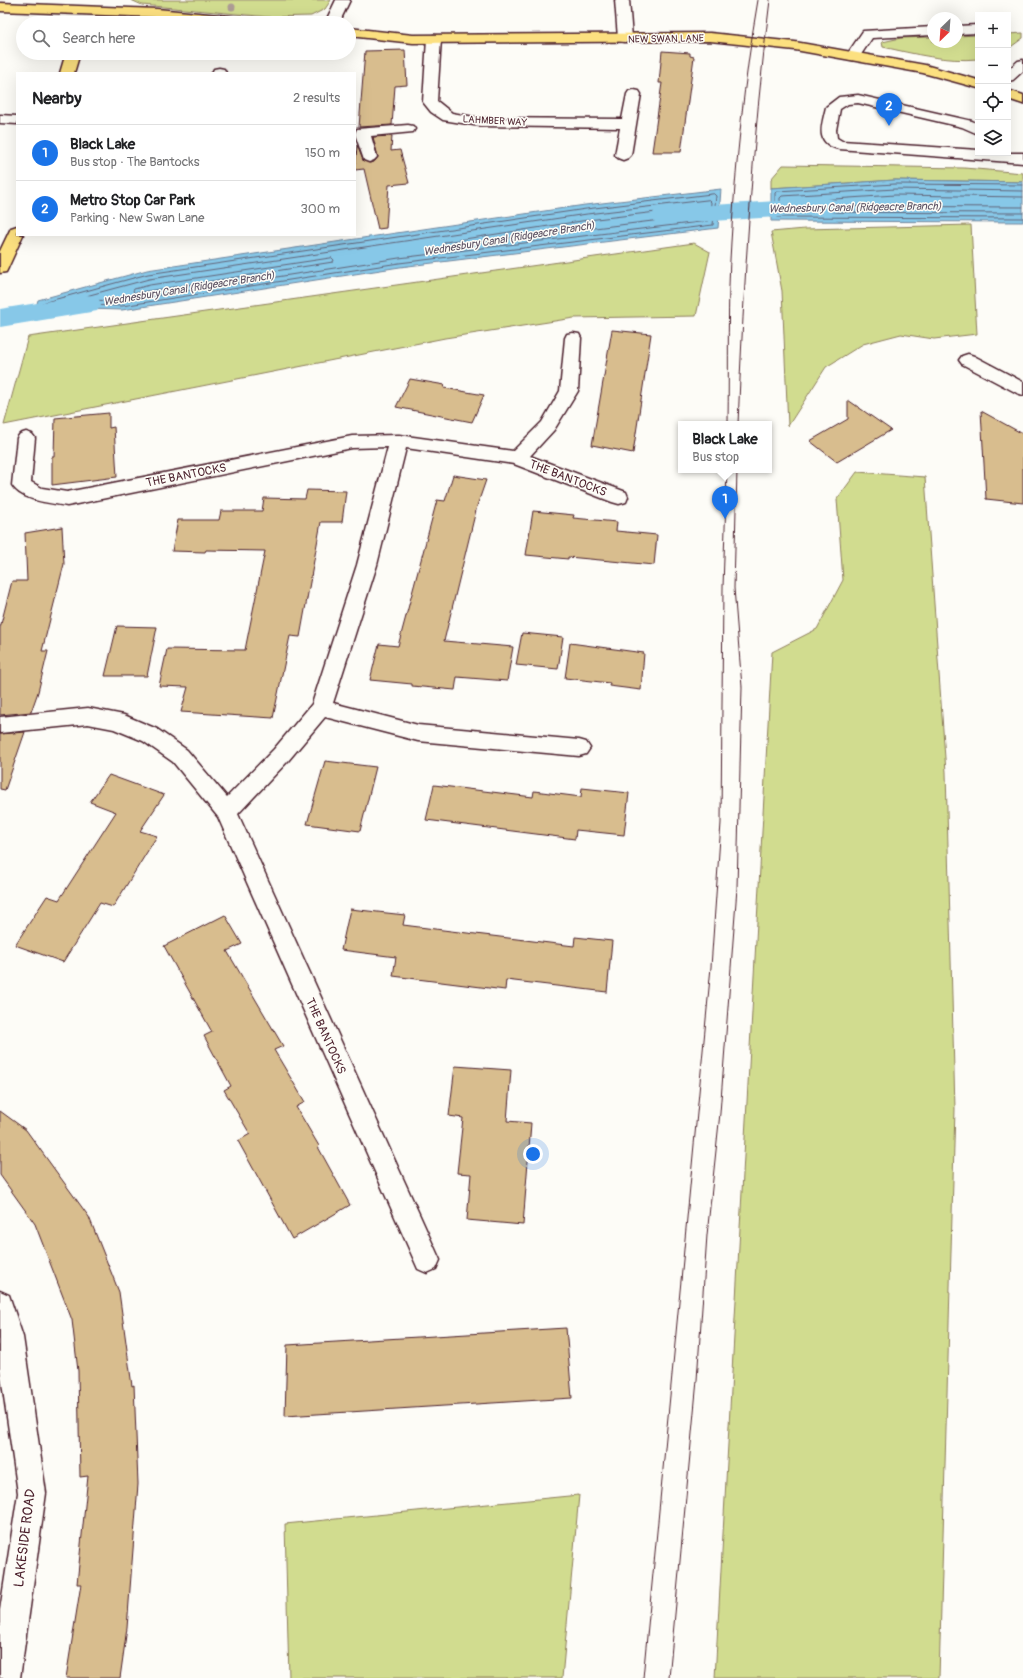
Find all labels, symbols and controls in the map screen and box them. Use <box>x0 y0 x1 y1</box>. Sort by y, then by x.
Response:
north arrow <box>927 12 963 48</box>
map controls <box>975 12 1011 156</box>
button: + <box>975 12 1011 48</box>
search box <box>16 16 356 60</box>
icon: search <box>30 27 52 49</box>
text: Search here <box>62 29 135 48</box>
street label: NEW SWAN LANE <box>628 32 704 46</box>
button: − <box>975 48 1011 84</box>
button: locate <box>975 84 1011 120</box>
text: Nearby <box>32 88 81 109</box>
text: 2 results <box>293 90 340 106</box>
pin: 2 <box>876 93 902 126</box>
street label: LAHMBER WAY <box>462 113 528 129</box>
button: layers <box>975 120 1011 156</box>
text: Black Lake <box>70 135 135 154</box>
text: 1 <box>42 145 48 161</box>
text: 150 m <box>305 145 340 161</box>
text: Bus stop · The Bantocks <box>70 154 200 170</box>
text: Metro Stop Car Park <box>70 191 195 210</box>
water label: Wednesbury Canal (Ridgeacre Branch) <box>769 199 942 216</box>
text: 2 <box>41 201 49 217</box>
text: 300 m <box>301 201 340 217</box>
text: Parking · New Swan Lane <box>70 210 204 226</box>
water label: Wednesbury Canal (Ridgeacre Branch) <box>423 219 596 258</box>
water label: Wednesbury Canal (Ridgeacre Branch) <box>103 269 276 308</box>
popup <box>678 421 772 473</box>
text: Black Lake <box>692 430 758 449</box>
text: Bus stop <box>692 449 739 465</box>
street label: THE BANTOCKS <box>527 457 609 500</box>
street label: THE BANTOCKS <box>145 460 228 491</box>
pin: 1 <box>712 486 738 519</box>
street label: THE BANTOCKS <box>302 996 349 1077</box>
your location <box>523 1144 543 1164</box>
street label: LAKESIDE ROAD <box>10 1488 39 1588</box>

